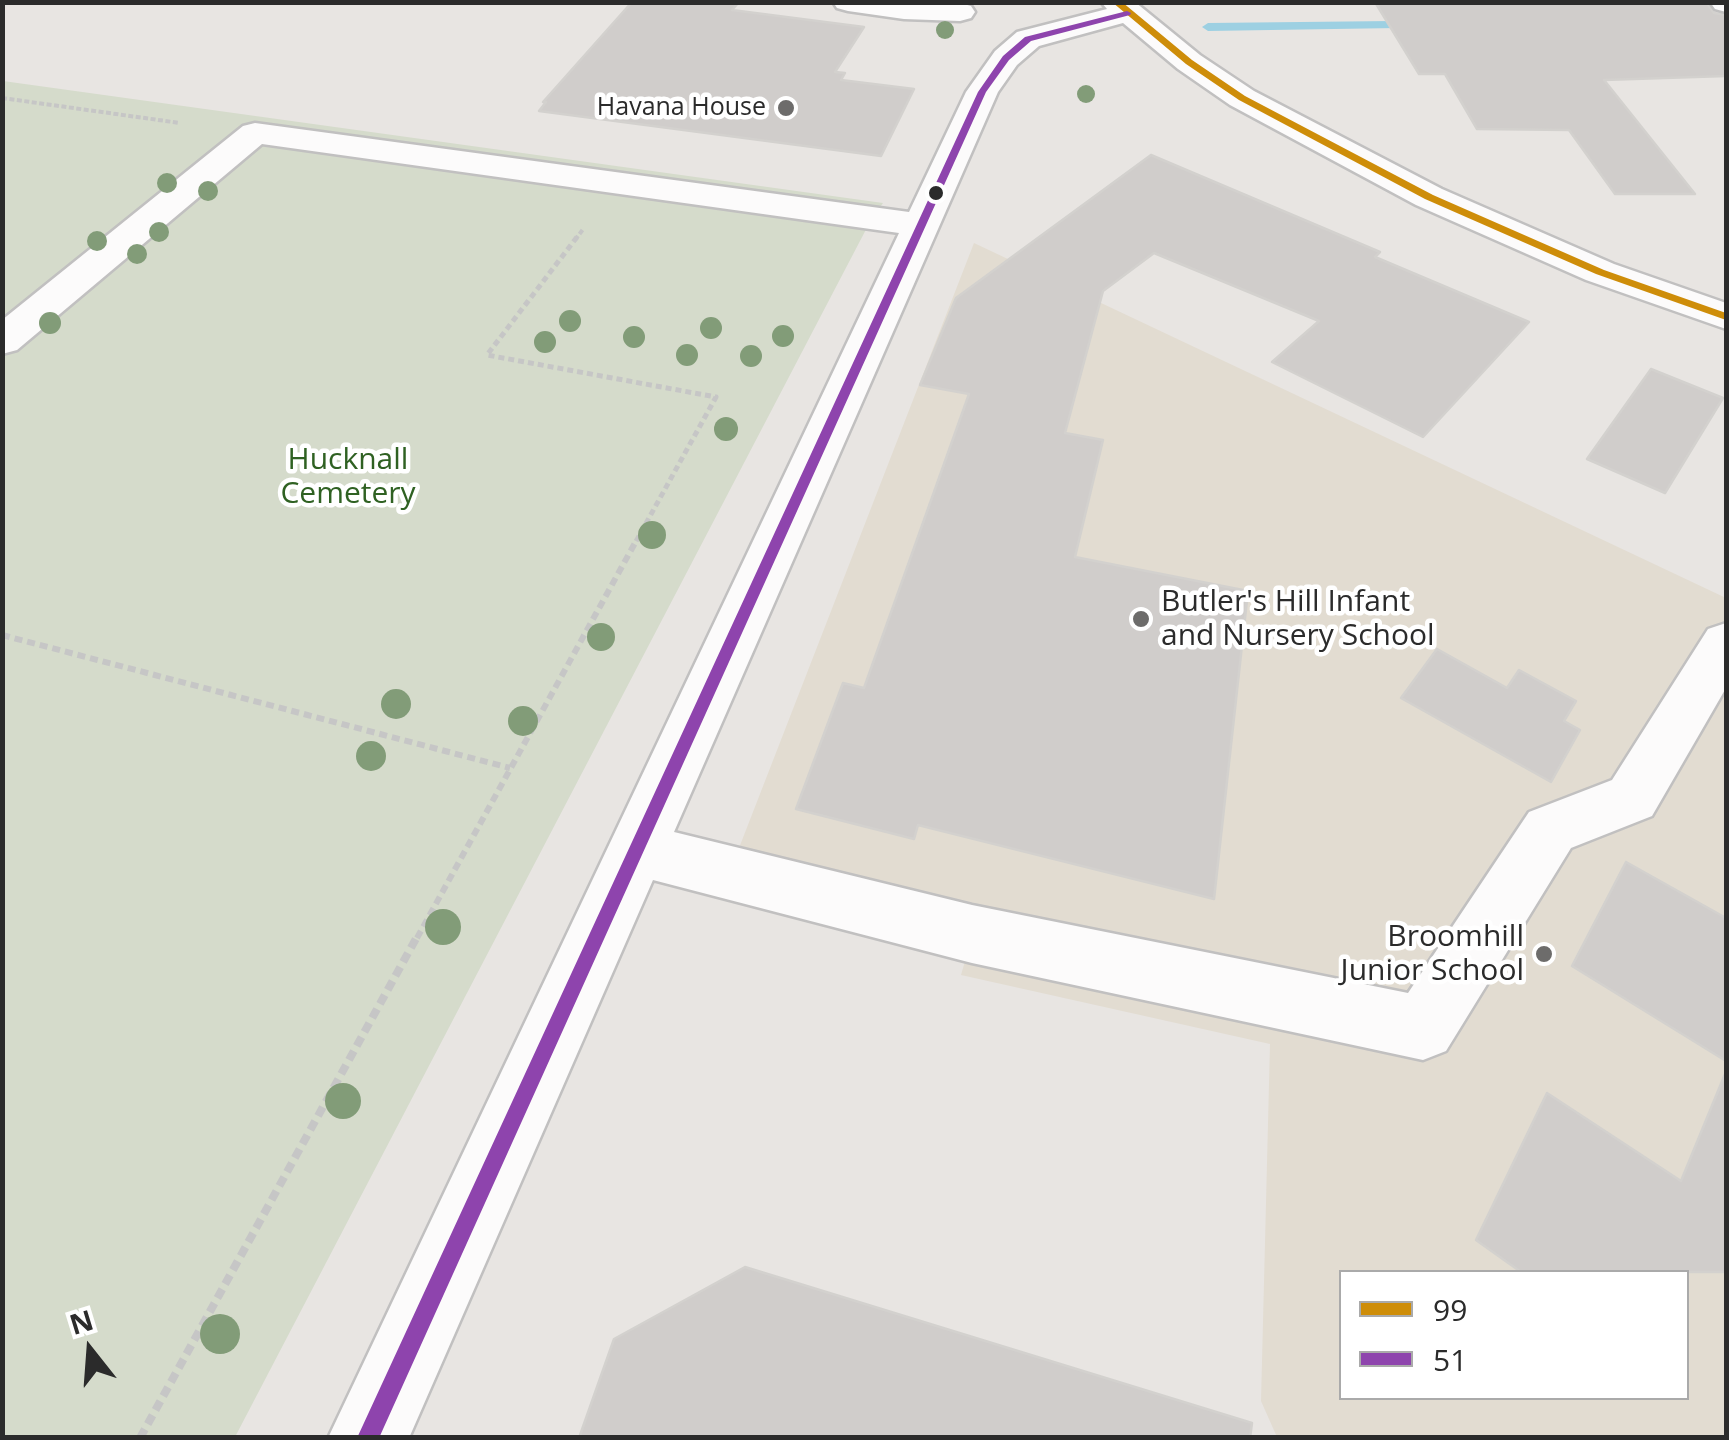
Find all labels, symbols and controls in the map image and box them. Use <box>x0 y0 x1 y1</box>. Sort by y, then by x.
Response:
place label: Havana House <box>597 93 766 123</box>
marker: Havana House <box>775 97 797 119</box>
unlabelled marker <box>926 183 946 203</box>
park label: Hucknall Cemetery <box>280 442 416 512</box>
place label: Butler's Hill Infant and Nursery School <box>1161 584 1435 654</box>
marker: Butler's Hill Infant and Nursery School <box>1130 608 1152 630</box>
place label: Broomhill Junior School <box>1341 919 1524 990</box>
marker: Broomhill Junior School <box>1533 943 1555 965</box>
legend <box>1339 1270 1689 1400</box>
text: 99 <box>1433 1289 1467 1330</box>
north arrow <box>40 1300 140 1400</box>
text: N <box>65 1300 98 1343</box>
text: 51 <box>1433 1339 1467 1380</box>

